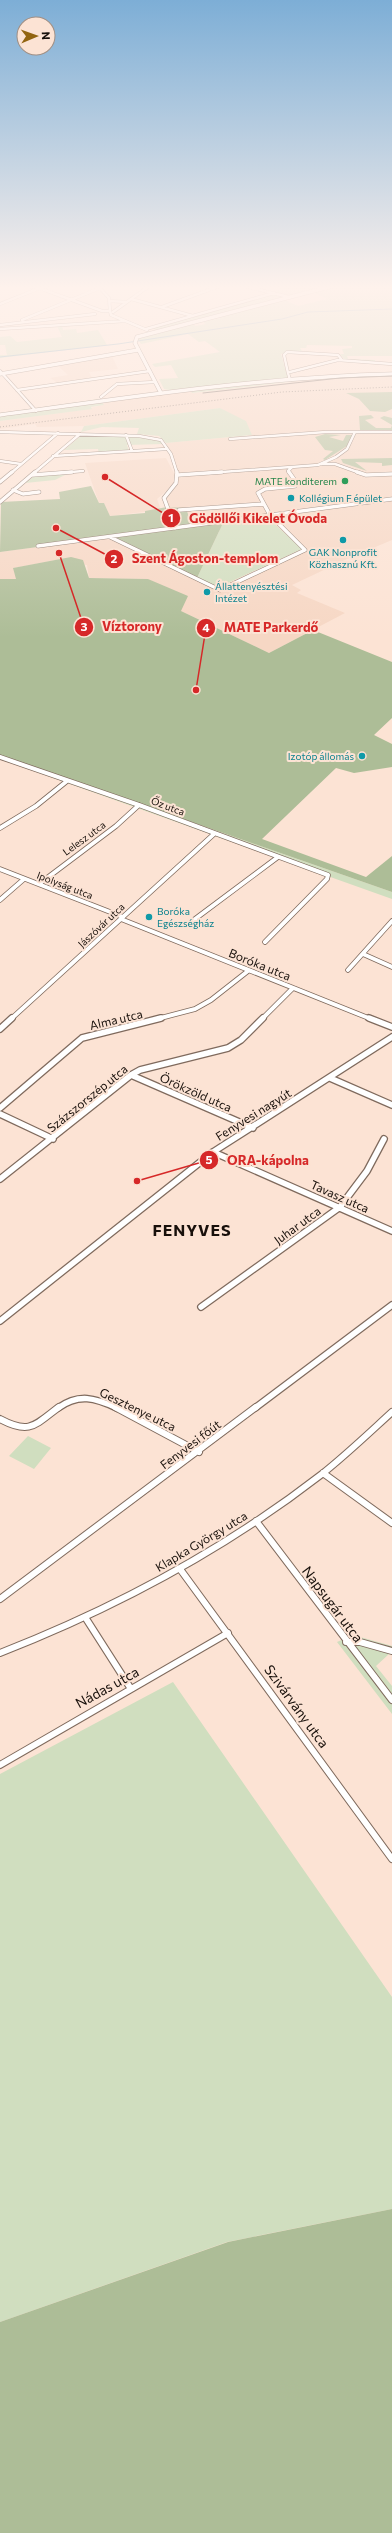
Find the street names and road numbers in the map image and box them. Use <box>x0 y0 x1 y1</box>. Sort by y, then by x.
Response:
street label: Őz utca <box>150 794 186 818</box>
street label: Lelesz utca <box>60 818 108 858</box>
street label: Ipolyság utca <box>35 869 95 901</box>
street label: Jászóvár utca <box>75 900 127 950</box>
street label: Boróka utca <box>227 945 293 983</box>
street label: Alma utca <box>88 1006 144 1032</box>
street label: Százszorszép utca <box>44 1061 130 1135</box>
street label: Örökzöld utca <box>158 1070 234 1114</box>
street label: Fenyvesi nagyút <box>213 1085 293 1143</box>
street label: Tavasz utca <box>309 1177 371 1215</box>
street label: Juhar utca <box>271 1203 324 1247</box>
street label: Gesztenye utca <box>98 1385 178 1433</box>
street label: Fenyvesi főút <box>157 1417 223 1471</box>
street label: Klapka György utca <box>152 1508 250 1574</box>
street label: Napsugár utca <box>299 1563 367 1645</box>
street label: Szivárvány utca <box>261 1661 333 1751</box>
street label: Nádas utca <box>72 1663 142 1711</box>

